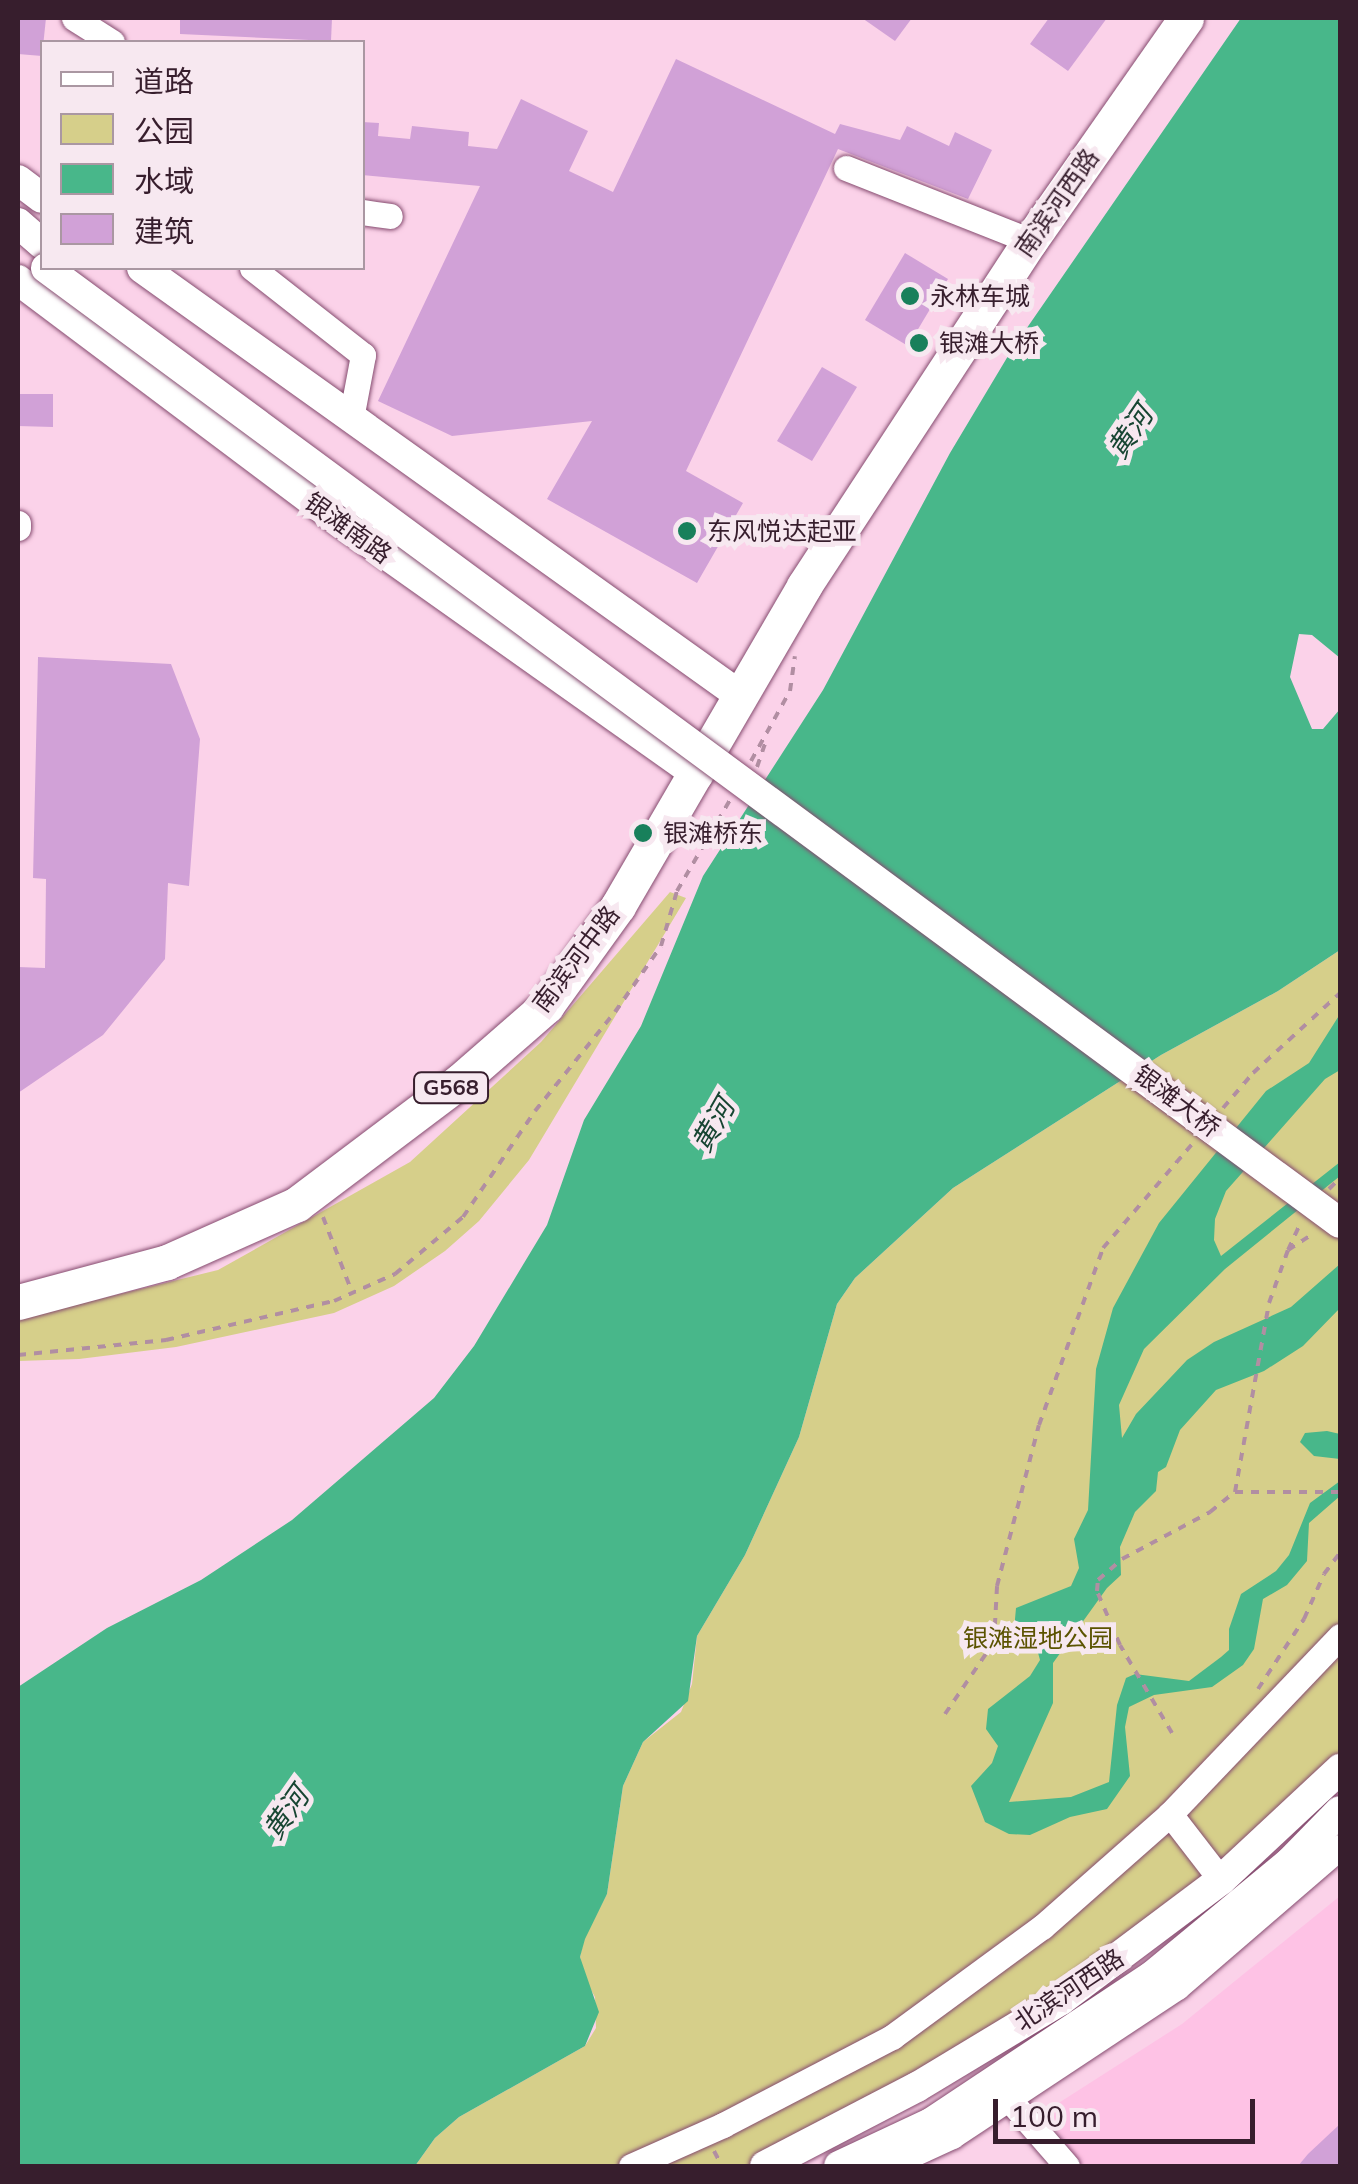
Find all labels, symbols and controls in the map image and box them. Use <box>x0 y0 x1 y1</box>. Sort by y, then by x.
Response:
legend <box>40 40 365 270</box>
text: 道路 <box>134 62 194 100</box>
text: 公园 <box>134 112 194 150</box>
street label: 南滨河西路 <box>1009 143 1105 263</box>
text: 水域 <box>134 162 194 200</box>
text: 建筑 <box>134 212 194 250</box>
place label: 永林车城 <box>930 281 1030 311</box>
marker: 永林车城 <box>899 285 921 307</box>
place label: 银滩大桥 <box>939 328 1039 358</box>
marker: 银滩大桥 <box>908 332 930 354</box>
water label: 黄河 <box>1100 399 1160 465</box>
street label: 银滩南路 <box>299 486 397 570</box>
place label: 东风悦达起亚 <box>707 516 857 546</box>
marker: 东风悦达起亚 <box>676 520 698 542</box>
place label: 银滩桥东 <box>663 818 763 848</box>
marker: 银滩桥东 <box>632 822 654 844</box>
street label: 南滨河中路 <box>526 900 626 1018</box>
street label: 银滩大桥 <box>1128 1059 1226 1143</box>
road number: G568 <box>411 1071 491 1105</box>
water label: 黄河 <box>684 1092 742 1158</box>
park label: 银滩湿地公园 <box>963 1623 1113 1653</box>
water label: 黄河 <box>256 1780 316 1846</box>
street label: 北滨河西路 <box>1009 1943 1129 2037</box>
scale bar <box>998 2079 1260 2141</box>
text: 100 m <box>1010 2097 1098 2135</box>

